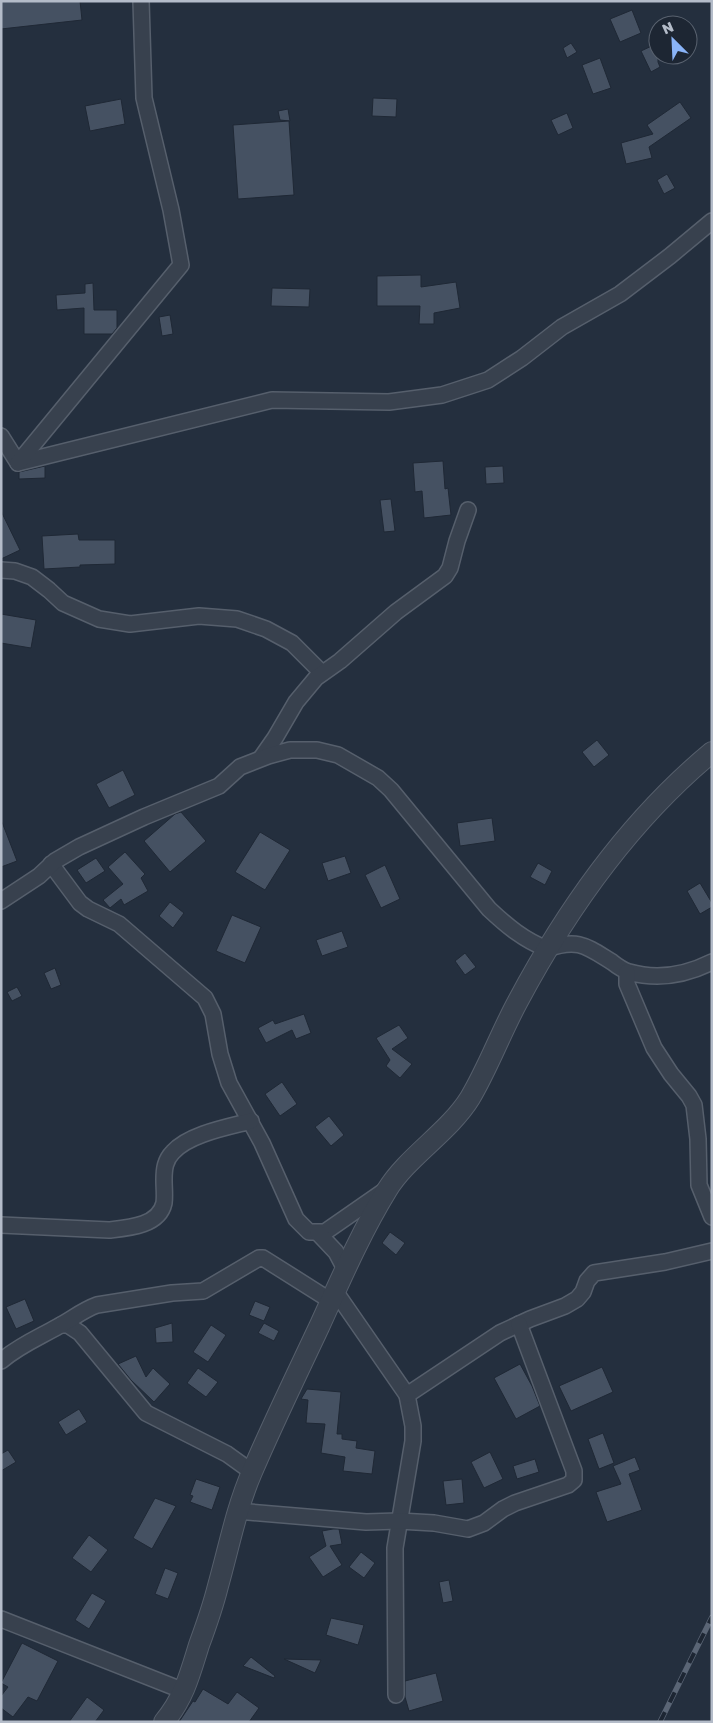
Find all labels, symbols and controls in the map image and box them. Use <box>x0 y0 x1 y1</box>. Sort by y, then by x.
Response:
north arrow <box>648 15 698 65</box>
text: N <box>659 18 676 38</box>

